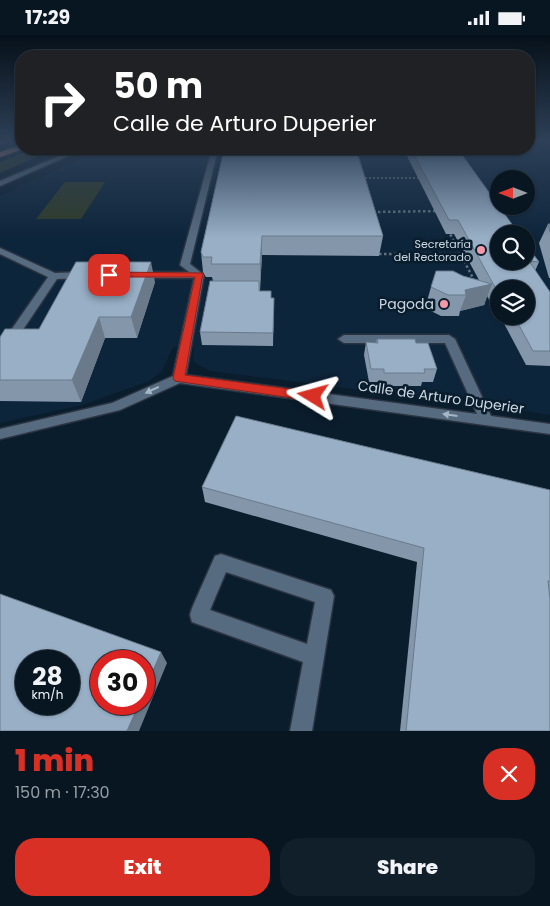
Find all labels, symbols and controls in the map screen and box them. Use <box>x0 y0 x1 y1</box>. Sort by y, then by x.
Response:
text: 17:29 <box>25 4 70 31</box>
text: 50 m <box>113 61 203 110</box>
icon: right <box>30 70 95 135</box>
text: Calle de Arturo Duperier <box>113 108 376 139</box>
north arrow <box>490 170 535 215</box>
map controls <box>490 170 535 325</box>
button: search <box>490 225 535 270</box>
place label: Secretaría del Rectorado <box>394 236 471 265</box>
marker: Secretaría del Rectorado <box>475 244 487 256</box>
pin <box>88 254 130 296</box>
icon: arrive <box>95 261 123 289</box>
button: layers <box>490 280 535 325</box>
place label: Pagoda <box>379 294 434 314</box>
marker: Pagoda <box>438 298 450 310</box>
position arrow <box>286 369 338 421</box>
street label: Calle de Arturo Duperier <box>357 375 525 419</box>
one-way arrow <box>145 386 159 394</box>
one-way arrow <box>441 411 457 419</box>
speed limit sign: 30 <box>90 650 155 715</box>
text: 28 <box>32 659 63 694</box>
text: km/h <box>32 686 63 703</box>
text: 1 min <box>15 739 94 782</box>
button: close <box>483 748 535 800</box>
text: 150 m · 17:30 <box>15 781 110 804</box>
button: Exit <box>15 838 270 896</box>
button: Share <box>280 838 535 896</box>

